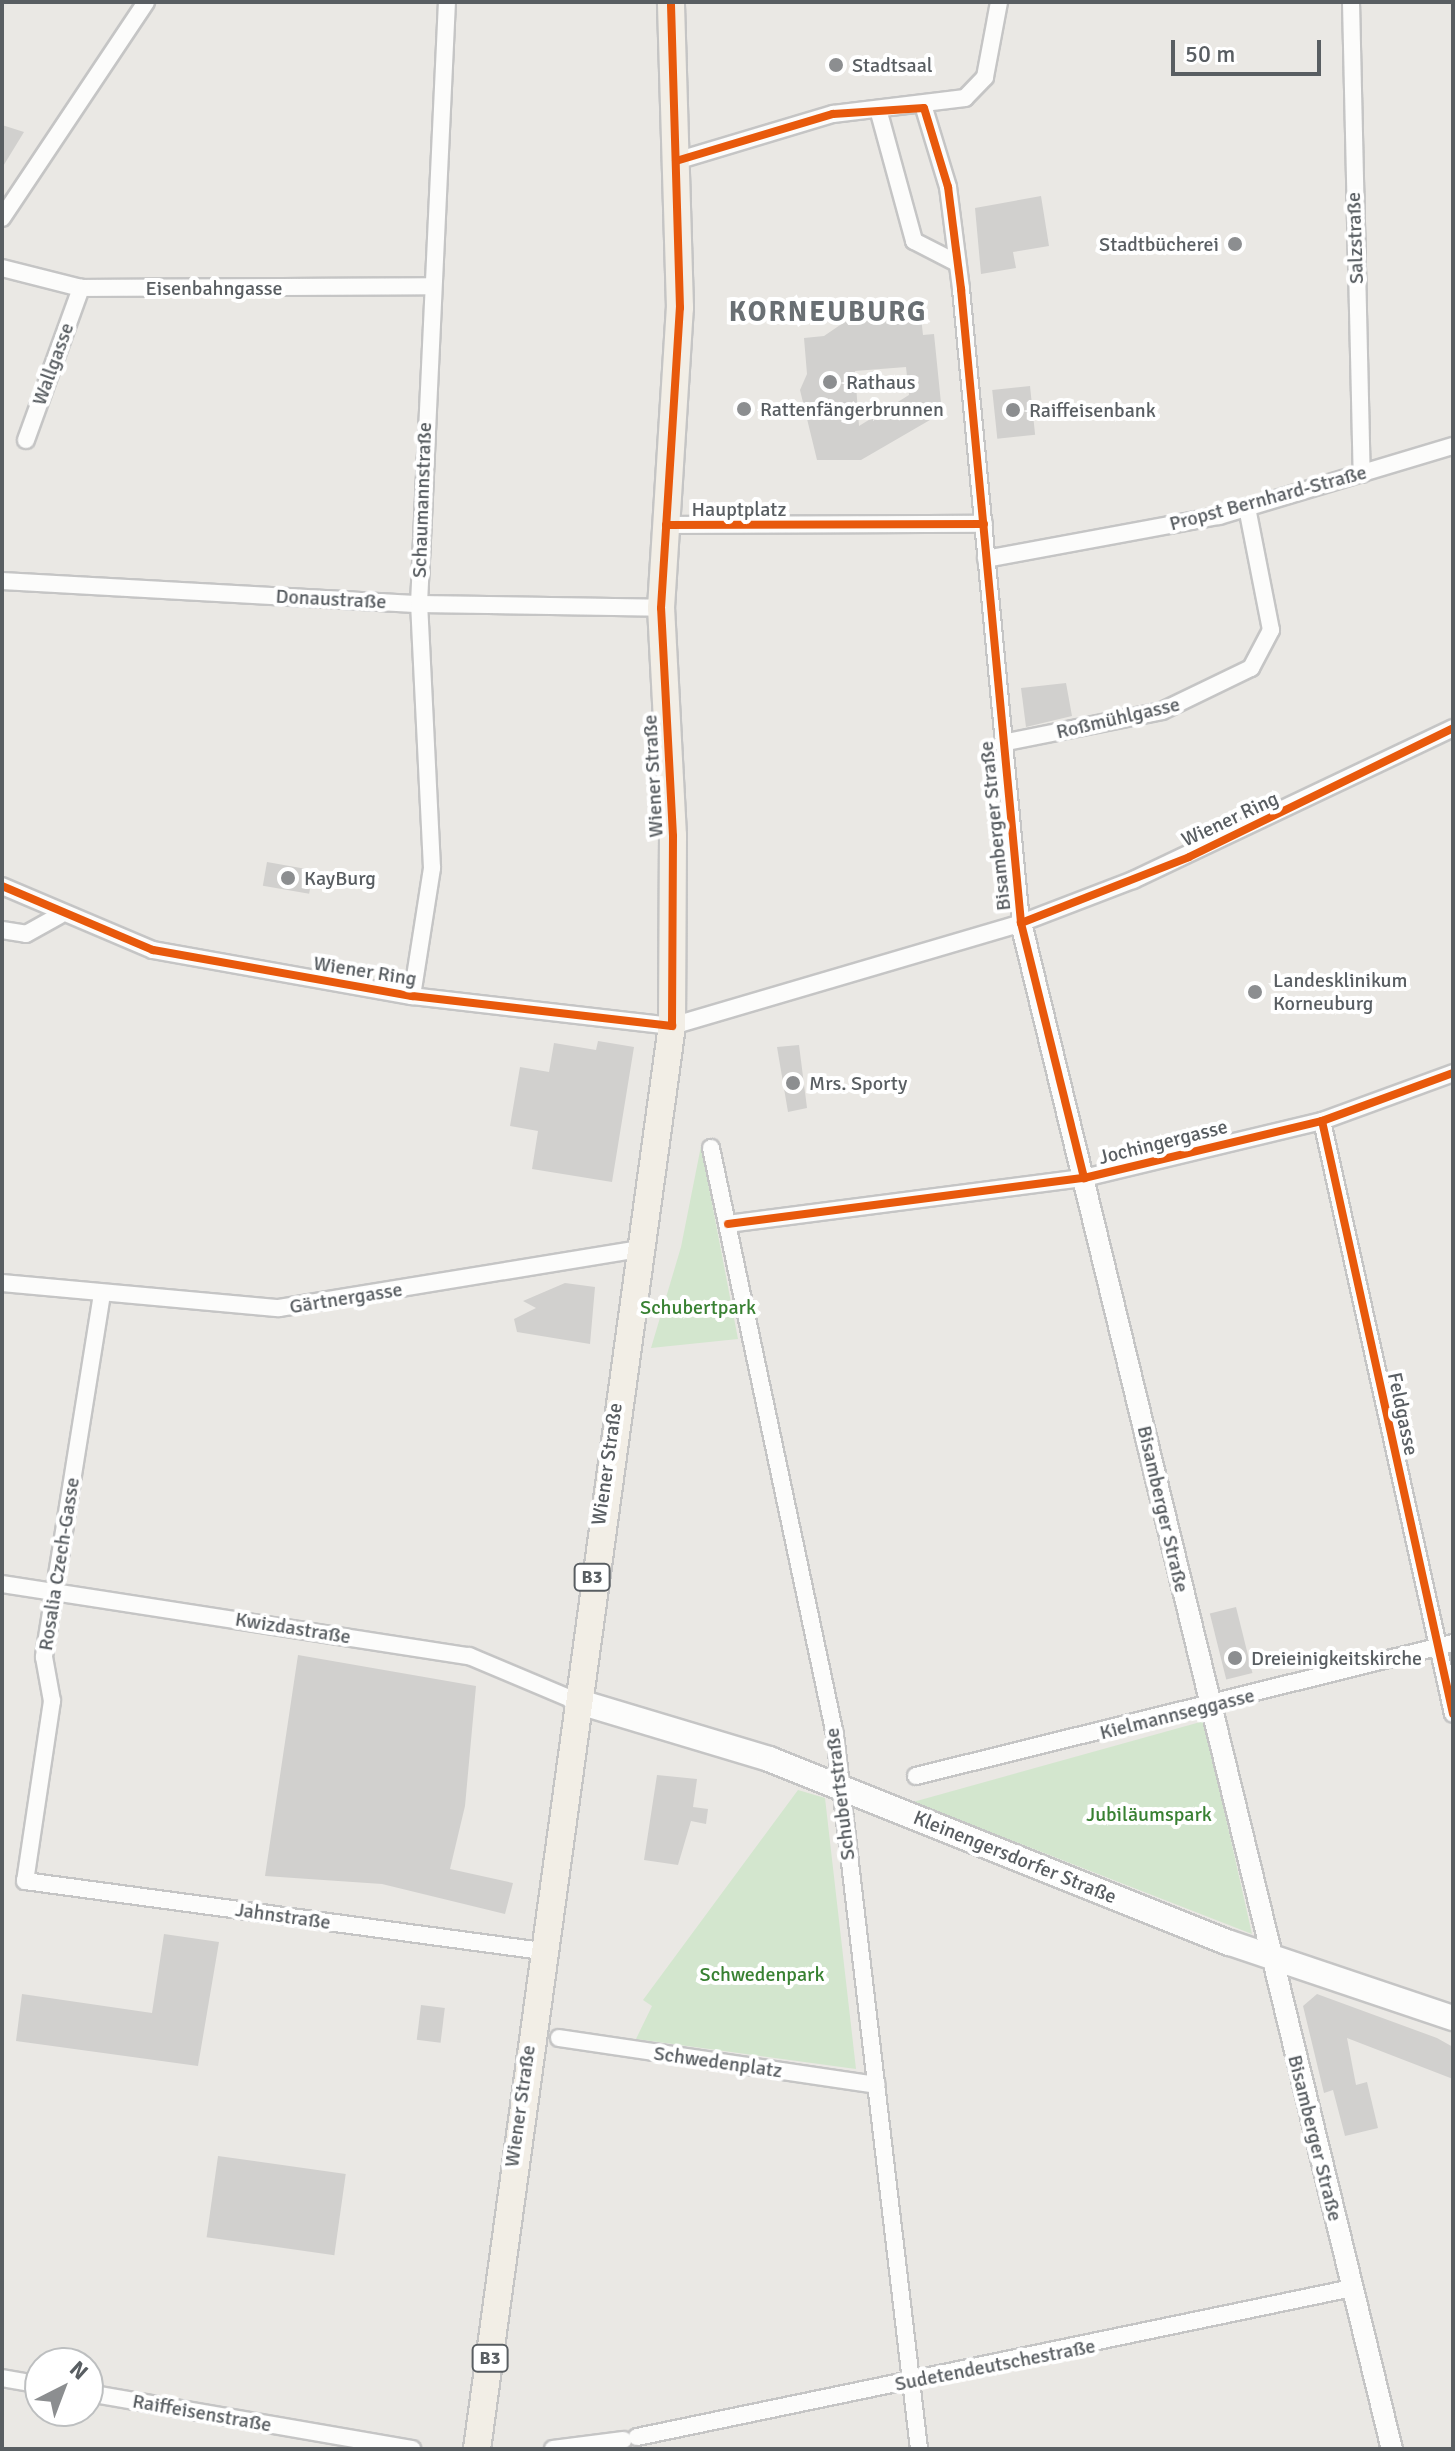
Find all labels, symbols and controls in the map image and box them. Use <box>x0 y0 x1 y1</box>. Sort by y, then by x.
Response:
scale bar <box>1175 24 1325 74</box>
text: 50 m <box>1185 39 1235 69</box>
place label: Stadtsaal <box>852 53 933 77</box>
marker: Stadtsaal <box>827 56 845 74</box>
street label: Salzstraße <box>1341 192 1369 284</box>
place label: Stadtbücherei <box>1099 232 1219 256</box>
marker: Stadtbücherei <box>1226 235 1244 253</box>
street label: Eisenbahngasse <box>145 276 283 300</box>
district label: KORNEUBURG <box>729 295 927 329</box>
street label: Wallgasse <box>27 319 79 409</box>
place label: Rathaus <box>846 370 916 394</box>
marker: Rathaus <box>821 373 839 391</box>
place label: Rattenfängerbrunnen <box>760 397 944 421</box>
place label: Raiffeisenbank <box>1029 398 1156 422</box>
marker: Rattenfängerbrunnen <box>735 400 753 418</box>
marker: Raiffeisenbank <box>1004 401 1022 419</box>
street label: Schaumannstraße <box>407 422 437 578</box>
street label: Propst Bernhard-Straße <box>1167 460 1369 536</box>
street label: Hauptplatz <box>692 497 786 521</box>
street label: Donaustraße <box>275 584 387 614</box>
street label: Roßmühlgasse <box>1054 692 1182 744</box>
street label: Wiener Straße <box>638 714 668 838</box>
street label: Bisamberger Straße <box>974 740 1016 912</box>
street label: Wiener Ring <box>1178 786 1282 852</box>
place label: KayBurg <box>304 866 376 890</box>
marker: KayBurg <box>279 869 297 887</box>
street label: Wiener Ring <box>312 951 418 991</box>
place label: Landesklinikum Korneuburg <box>1273 968 1407 1015</box>
marker: Landesklinikum Korneuburg <box>1244 981 1266 1003</box>
place label: Mrs. Sporty <box>809 1071 907 1095</box>
marker: Mrs. Sporty <box>784 1074 802 1092</box>
street label: Jochingergasse <box>1096 1114 1230 1170</box>
street label: Gärtnergasse <box>288 1277 404 1319</box>
park label: Schubertpark <box>640 1295 756 1319</box>
street label: Feldgasse <box>1382 1370 1424 1458</box>
street label: Wiener Straße <box>587 1401 627 1527</box>
street label: Bisamberger Straße <box>1132 1423 1194 1595</box>
street label: Rosalia Czech-Gasse <box>33 1476 85 1652</box>
road number: B3 <box>572 1563 612 1591</box>
street label: Kwizdastraße <box>233 1607 353 1649</box>
place label: Dreieinigkeitskirche <box>1251 1646 1422 1670</box>
marker: Dreieinigkeitskirche <box>1226 1649 1244 1667</box>
street label: Kielmannseggasse <box>1097 1683 1257 1745</box>
street label: Schubertstraße <box>820 1726 860 1862</box>
park label: Jubiläumspark <box>1086 1802 1212 1826</box>
street label: Kleinengersdorfer Straße <box>910 1805 1120 1909</box>
street label: Jahnstraße <box>234 1897 332 1935</box>
park label: Schwedenpark <box>700 1962 824 1986</box>
street label: Schwedenplatz <box>652 2041 784 2083</box>
street label: Wiener Straße <box>500 2043 540 2169</box>
street label: Bisamberger Straße <box>1283 2052 1347 2224</box>
street label: Sudetendeutschestraße <box>893 2334 1097 2396</box>
road number: B3 <box>470 2344 510 2372</box>
north arrow <box>24 2347 104 2427</box>
text: N <box>64 2355 94 2385</box>
street label: Raiffeisenstraße <box>131 2389 273 2437</box>

